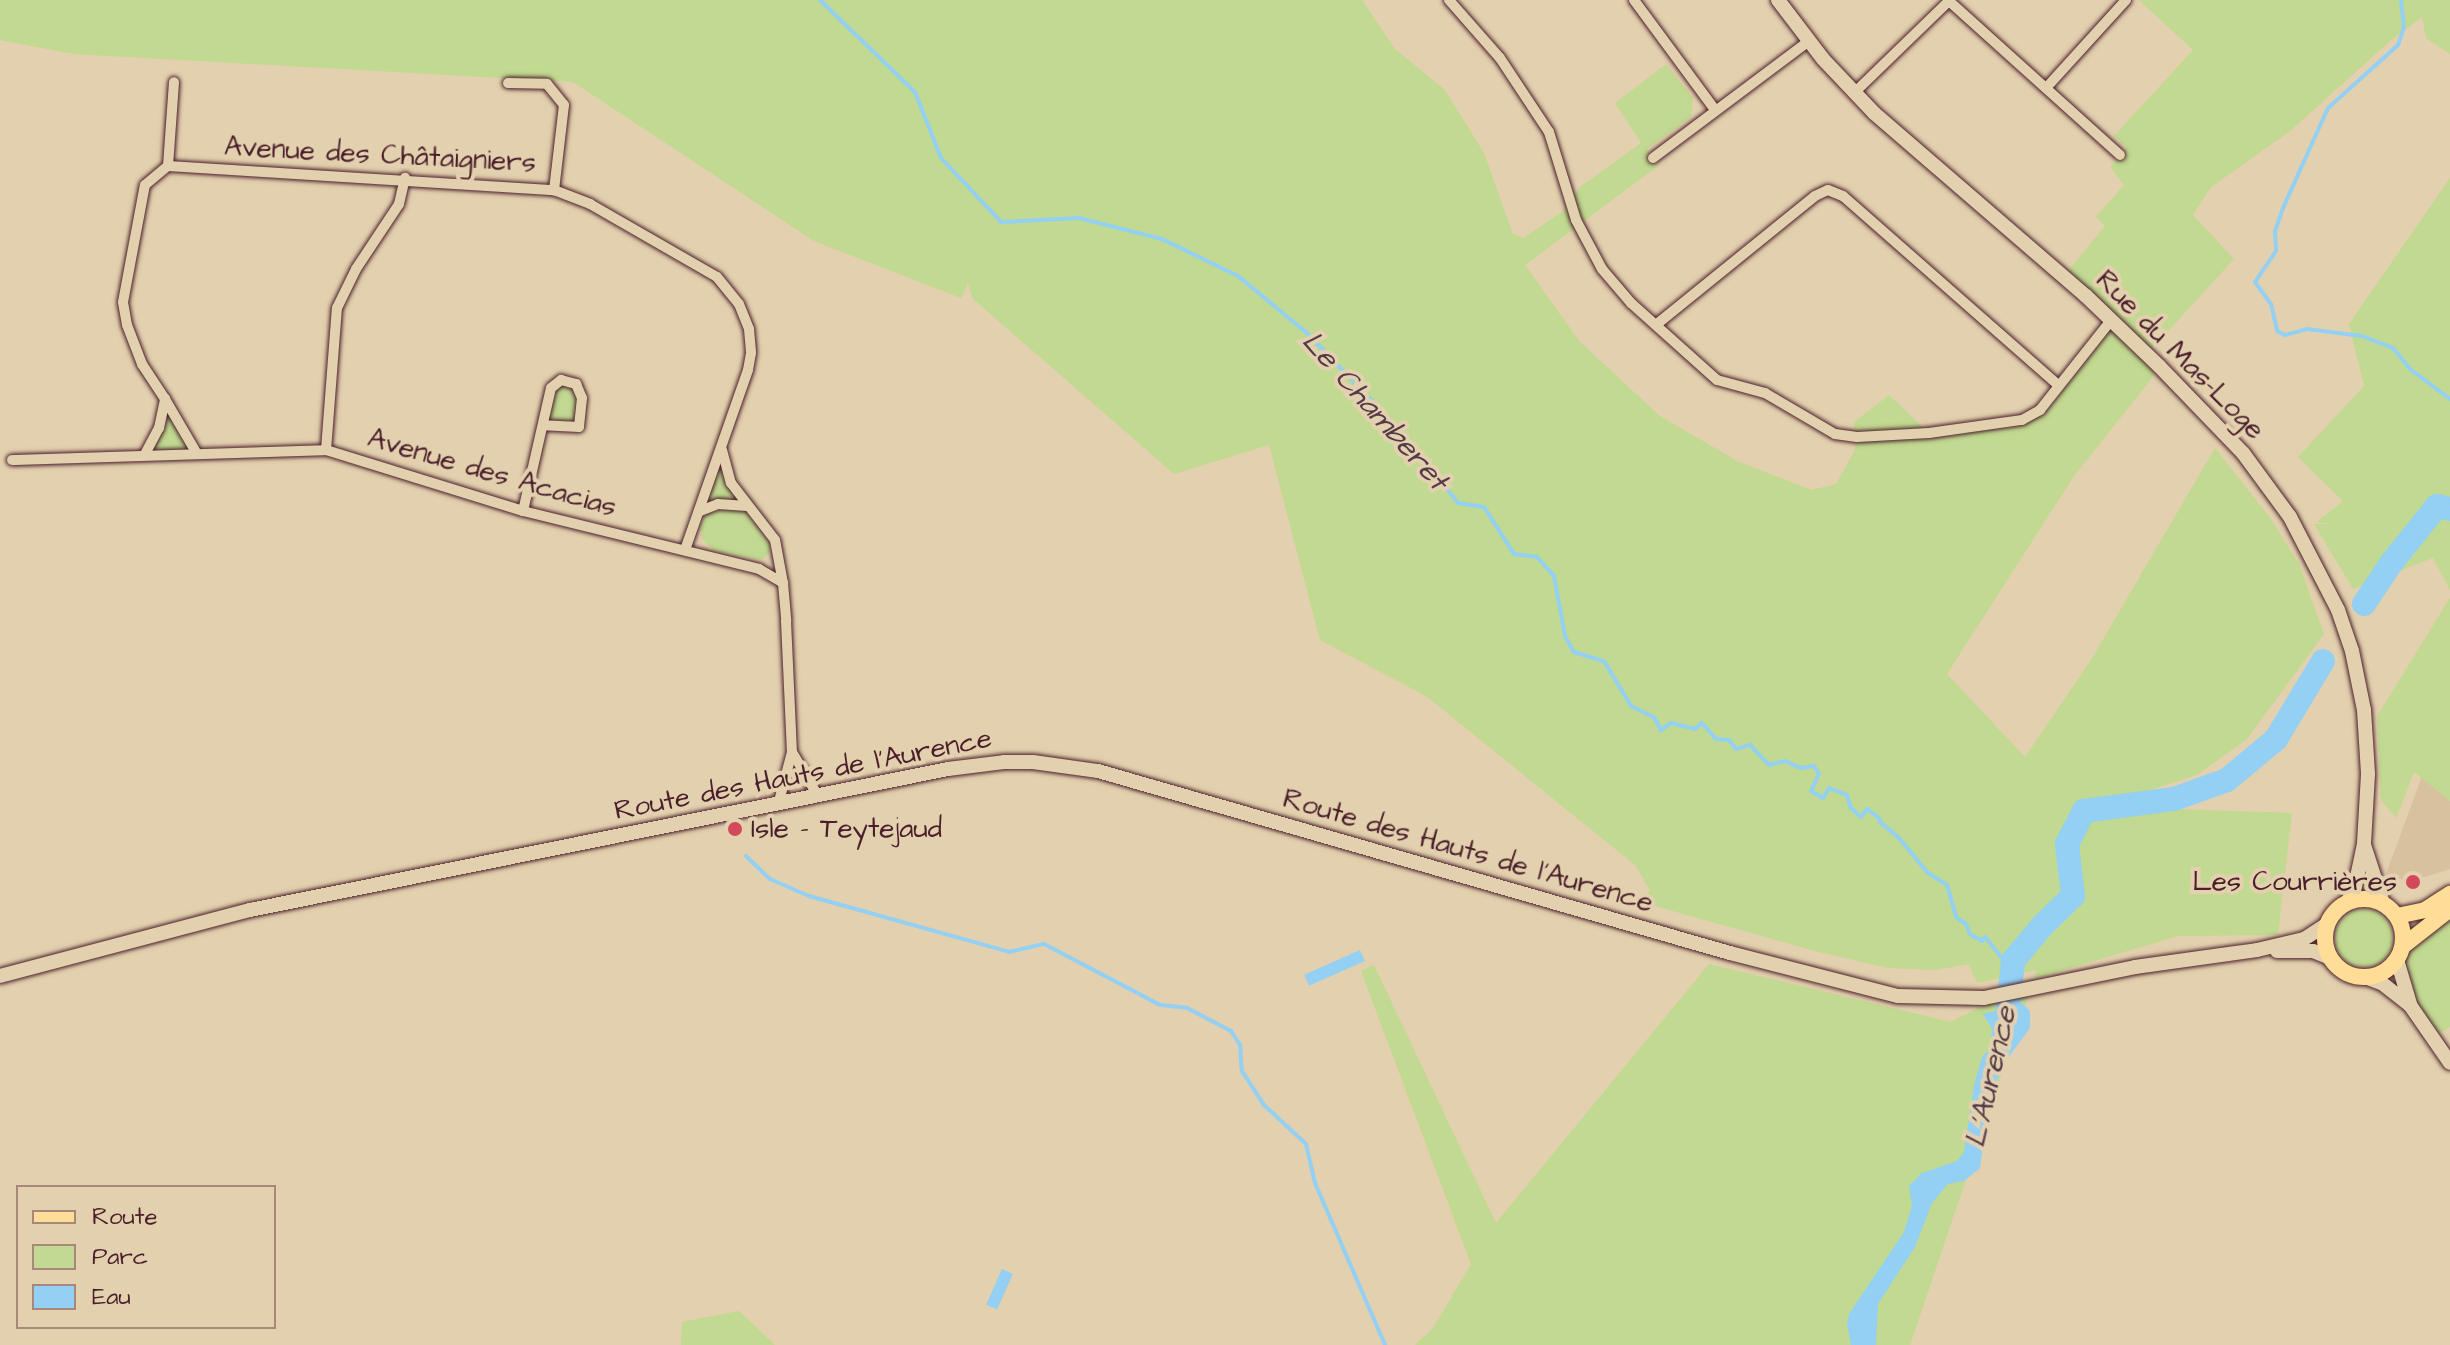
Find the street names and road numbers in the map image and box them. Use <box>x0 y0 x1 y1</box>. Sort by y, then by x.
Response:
street label: Avenue des Châtaigniers <box>223 130 537 180</box>
street label: Rue du Mas-Loge <box>2088 263 2272 447</box>
street label: Avenue des Acacias <box>364 421 620 525</box>
street label: Route des Hauts de l'Aurence <box>611 722 995 828</box>
street label: Route des Hauts de l'Aurence <box>1279 782 1657 920</box>

